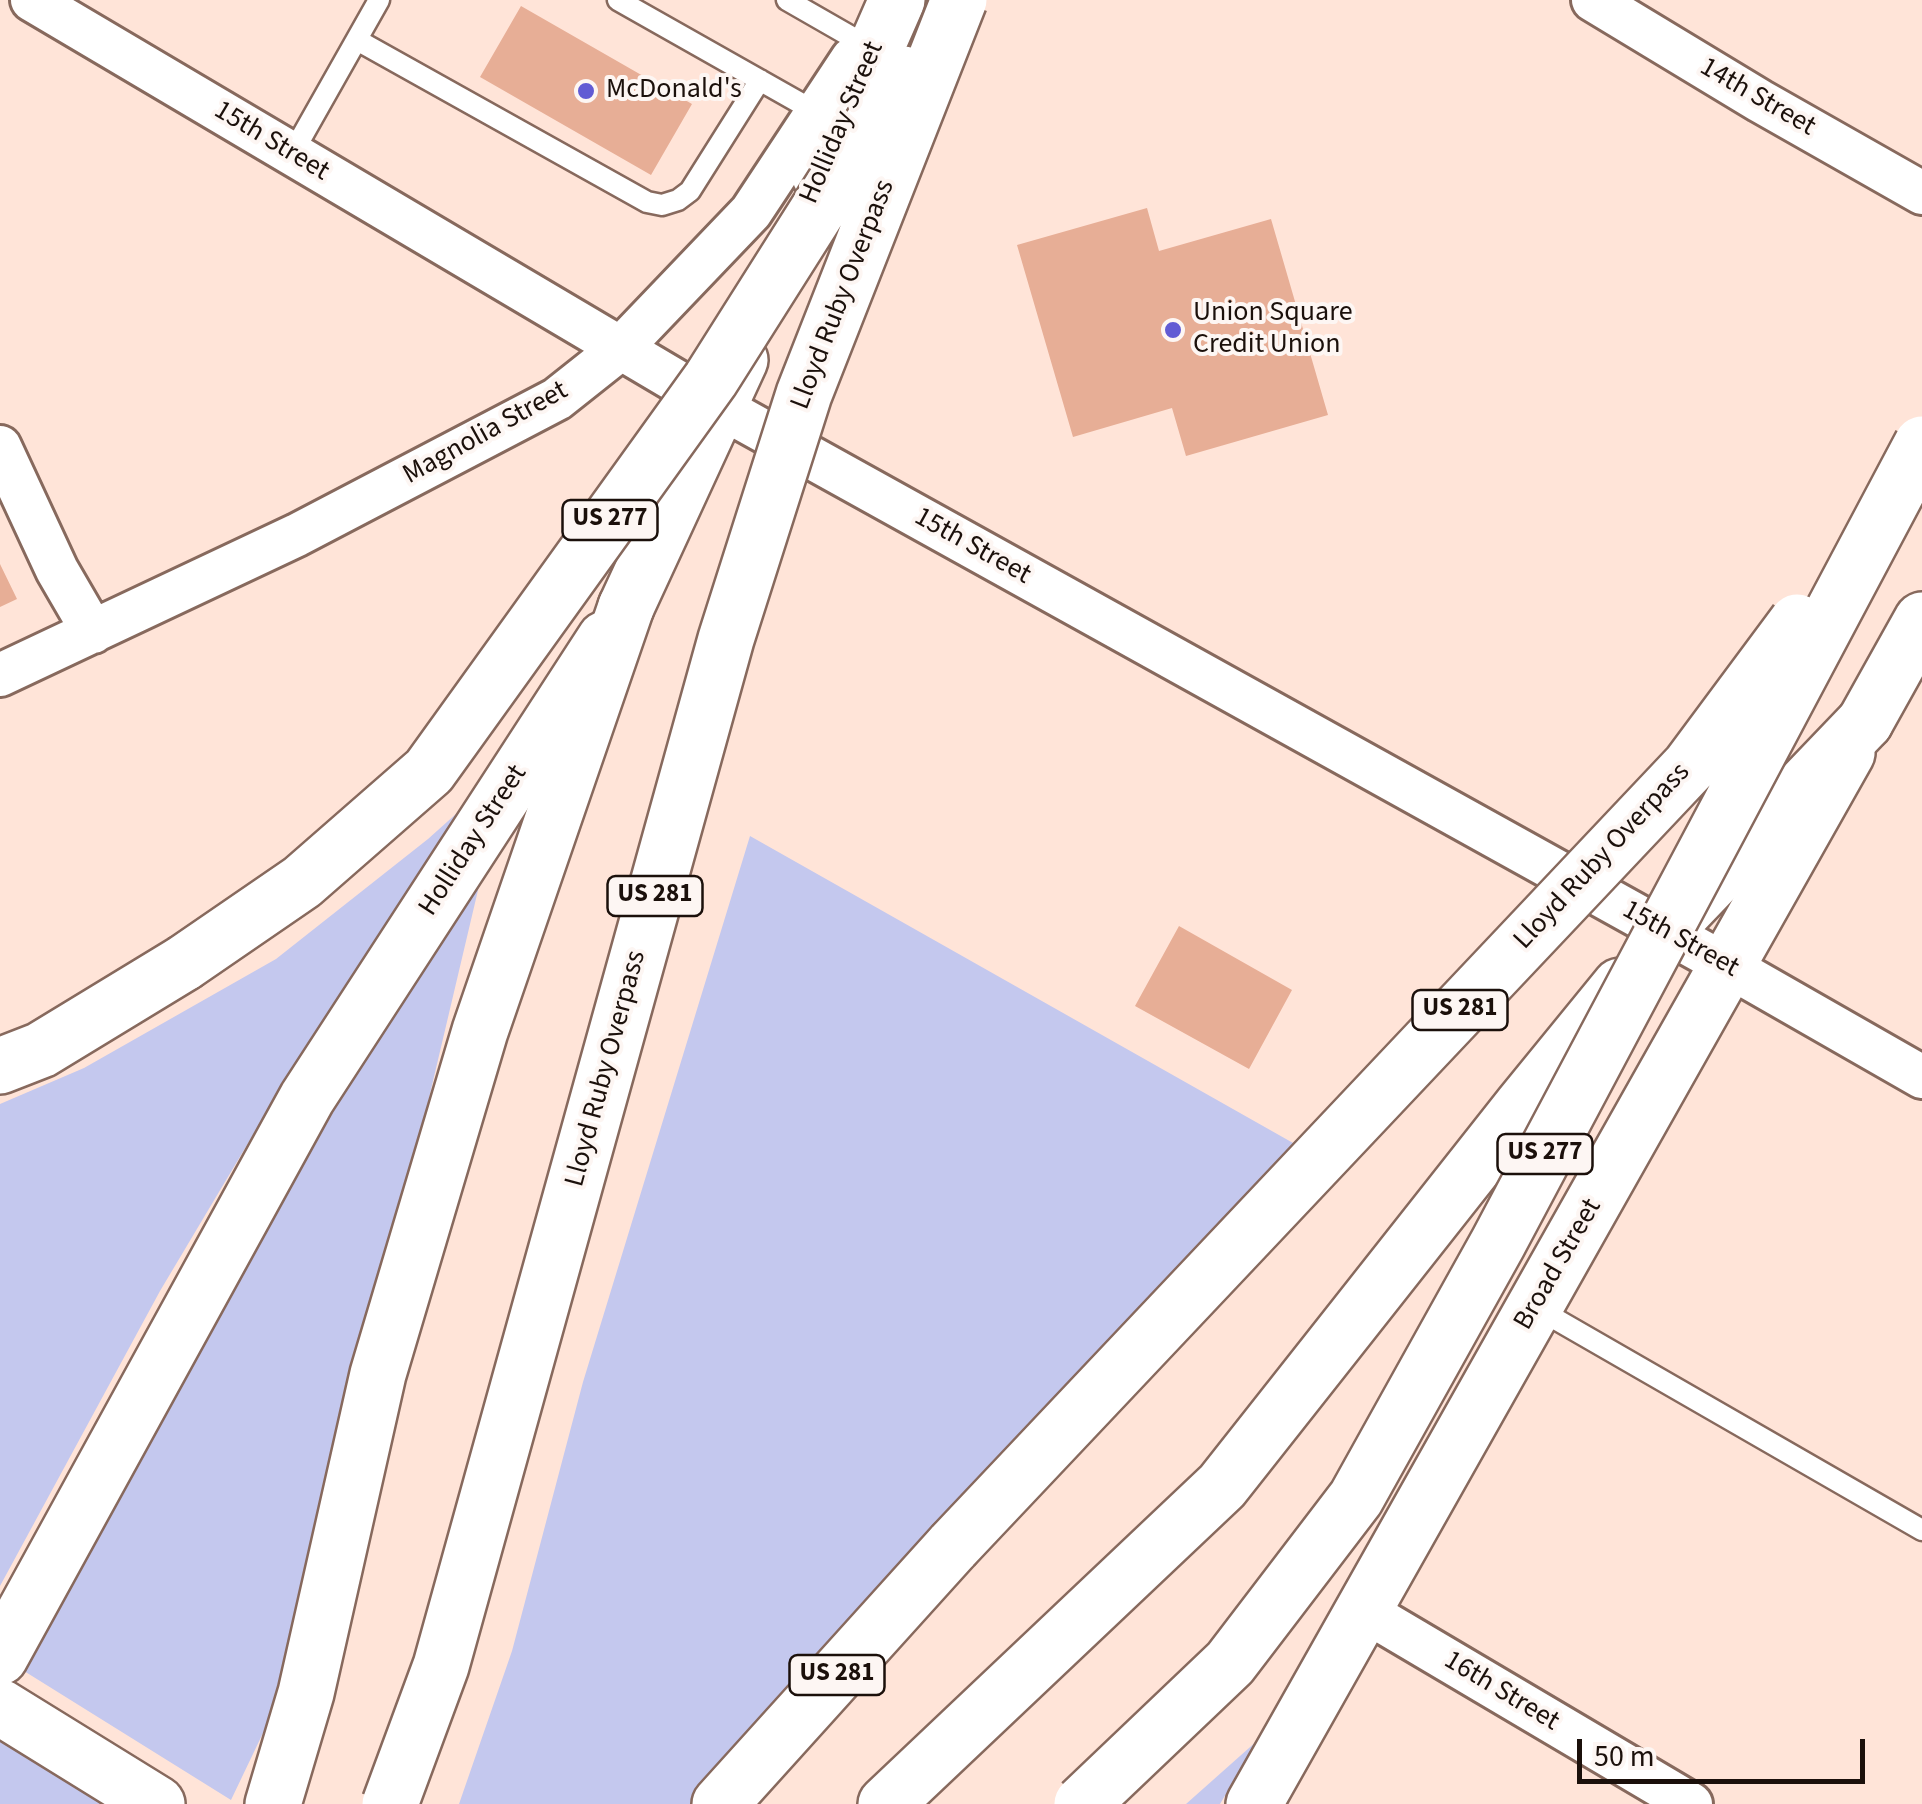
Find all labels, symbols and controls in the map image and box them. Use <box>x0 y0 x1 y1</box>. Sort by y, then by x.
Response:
street label: Holliday Street <box>794 37 892 209</box>
street label: 14th Street <box>1693 51 1821 145</box>
place label: McDonald's <box>606 74 742 108</box>
marker: McDonald's <box>575 80 597 102</box>
street label: 15th Street <box>207 95 335 189</box>
street label: Lloyd Ruby Overpass <box>785 176 903 414</box>
place label: Union Square Credit Union <box>1193 297 1353 363</box>
marker: Union Square Credit Union <box>1162 319 1184 341</box>
street label: Magnolia Street <box>398 375 574 493</box>
road number: US 277 <box>562 500 658 540</box>
street label: 15th Street <box>908 501 1036 593</box>
street label: Lloyd Ruby Overpass <box>1508 757 1698 957</box>
street label: Holliday Street <box>413 759 535 923</box>
road number: US 281 <box>608 876 702 916</box>
street label: 15th Street <box>1616 894 1744 986</box>
street label: Lloyd Ruby Overpass <box>559 947 655 1191</box>
road number: US 281 <box>1412 990 1508 1030</box>
road number: US 277 <box>1498 1134 1592 1174</box>
street label: Broad Street <box>1508 1193 1610 1337</box>
street label: 16th Street <box>1437 1645 1565 1739</box>
road number: US 281 <box>790 1655 884 1695</box>
scale bar <box>1582 1719 1870 1781</box>
text: 50 m <box>1594 1735 1655 1778</box>

